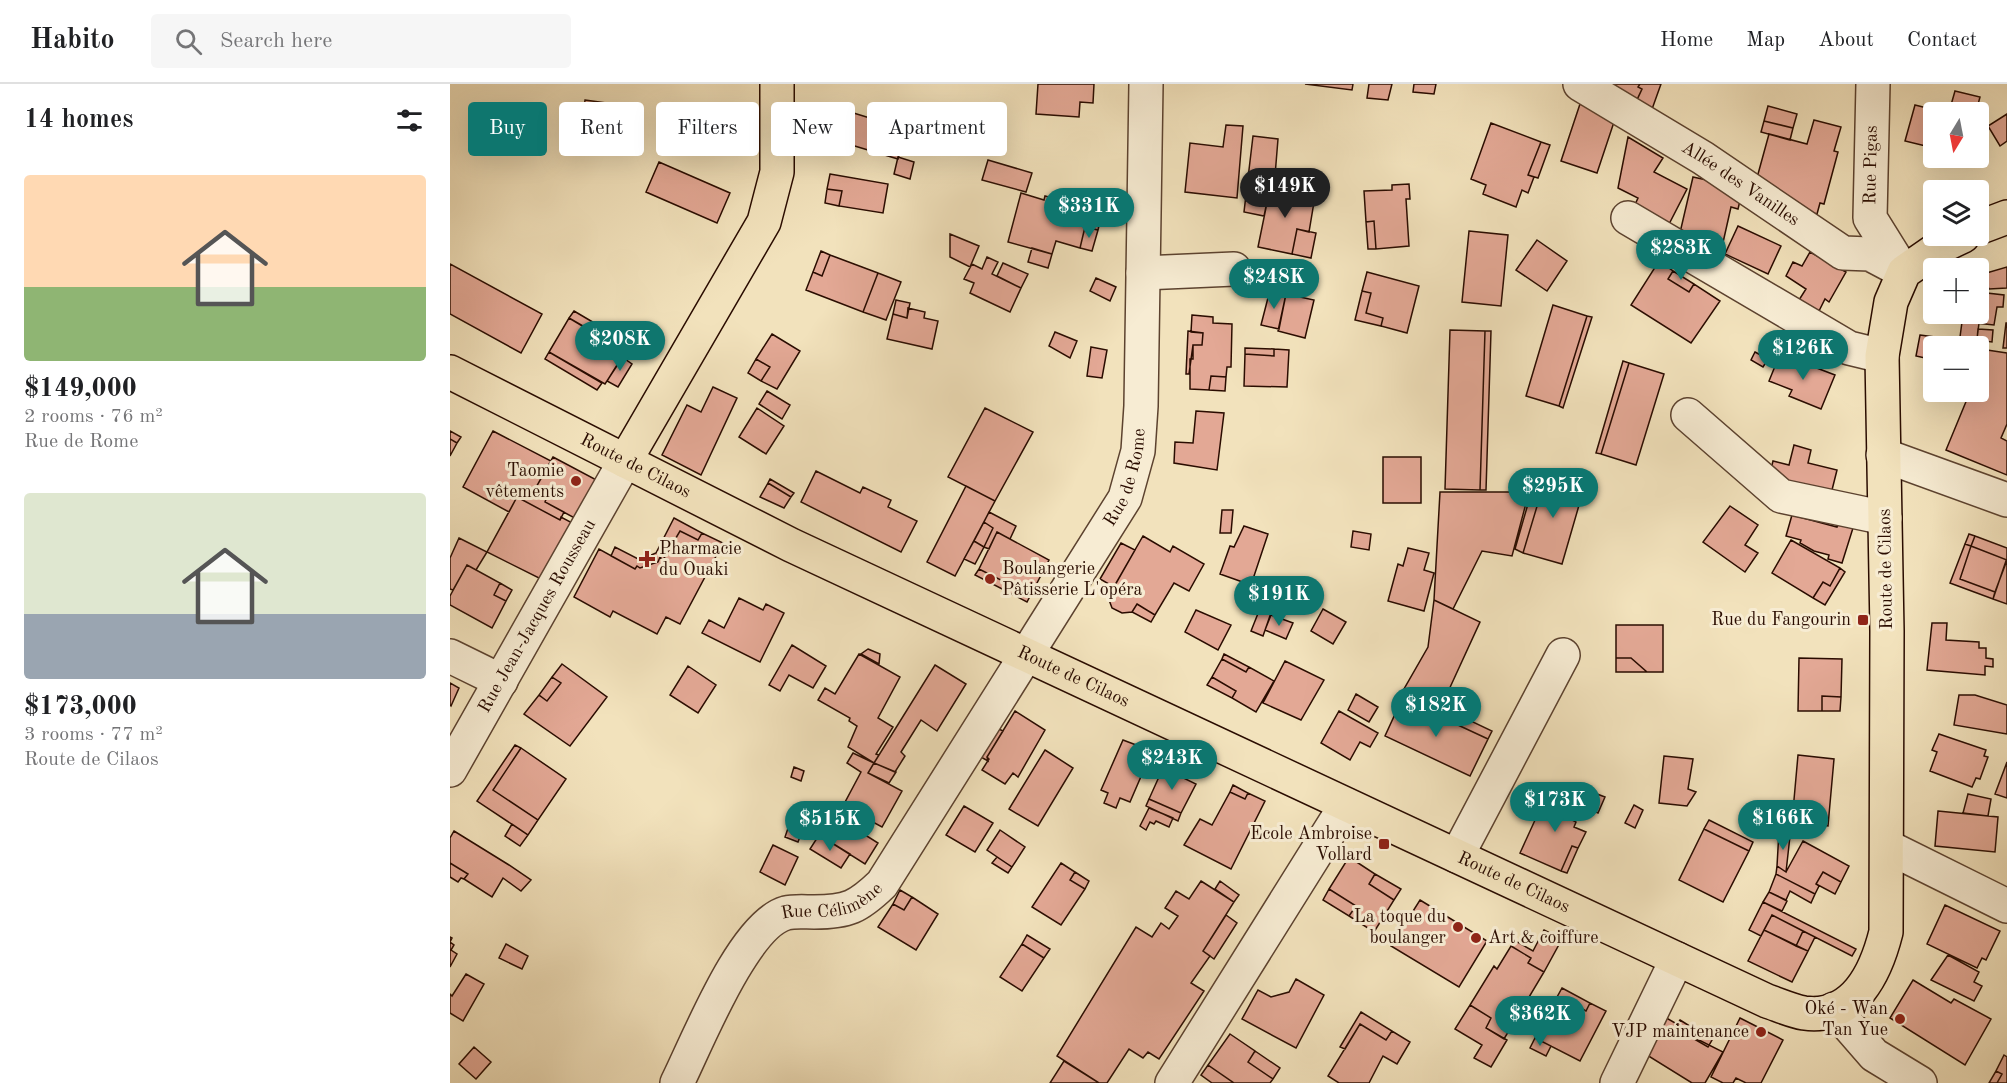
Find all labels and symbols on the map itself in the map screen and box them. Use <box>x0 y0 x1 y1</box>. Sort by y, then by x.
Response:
north arrow <box>1923 102 1989 168</box>
street label: Rue Pigas <box>1861 125 1881 205</box>
street label: Allée des Vanilles <box>1678 138 1803 230</box>
pin: $149K <box>1243 168 1327 219</box>
pin: $331K <box>1047 188 1131 239</box>
pin: $283K <box>1639 230 1723 281</box>
pin: $248K <box>1232 259 1316 310</box>
pin: $208K <box>578 321 662 372</box>
pin: $126K <box>1761 330 1845 381</box>
street label: Rue de Rome <box>1101 428 1148 530</box>
street label: Route de Cilaos <box>577 431 694 502</box>
place label: Taomie vêtements <box>485 462 564 501</box>
pin: $295K <box>1511 468 1595 519</box>
marker: Taomie vêtements <box>569 474 583 488</box>
street label: Route de Cilaos <box>1876 508 1896 630</box>
street label: Rue Jean-Jacques Rousseau <box>475 516 599 716</box>
place label: Pharmacie du Ouaki <box>659 540 741 579</box>
marker: Pharmacie du Ouaki <box>640 552 654 566</box>
place label: Boulangerie Pâtisserie L'opéra <box>1002 560 1143 599</box>
marker: Boulangerie Pâtisserie L'opéra <box>983 572 997 586</box>
pin: $191K <box>1237 576 1321 627</box>
place label: Rue du Fangourin <box>1711 611 1851 629</box>
marker: Rue du Fangourin <box>1856 613 1870 627</box>
street label: Route de Cilaos <box>1015 643 1132 711</box>
pin: $182K <box>1394 687 1478 738</box>
pin: $243K <box>1130 740 1214 791</box>
pin: $173K <box>1513 782 1597 833</box>
pin: $166K <box>1741 800 1825 851</box>
pin: $515K <box>788 801 872 852</box>
place label: Ecole Ambroise Vollard <box>1250 825 1372 864</box>
marker: Ecole Ambroise Vollard <box>1377 837 1391 851</box>
street label: Route de Cilaos <box>1455 849 1573 917</box>
street label: Rue Célimène <box>779 879 886 923</box>
place label: La toque du boulanger <box>1354 908 1447 947</box>
marker: La toque du boulanger <box>1451 920 1465 934</box>
place label: Art & coiffure <box>1488 929 1598 947</box>
marker: Art & coiffure <box>1469 931 1483 945</box>
pin: $362K <box>1498 996 1582 1047</box>
place label: Oké - Wan Tan Yue <box>1805 1000 1888 1039</box>
marker: Oké - Wan Tan Yue <box>1893 1012 1907 1026</box>
place label: VJP maintenance <box>1611 1023 1749 1041</box>
marker: VJP maintenance <box>1754 1025 1768 1039</box>

